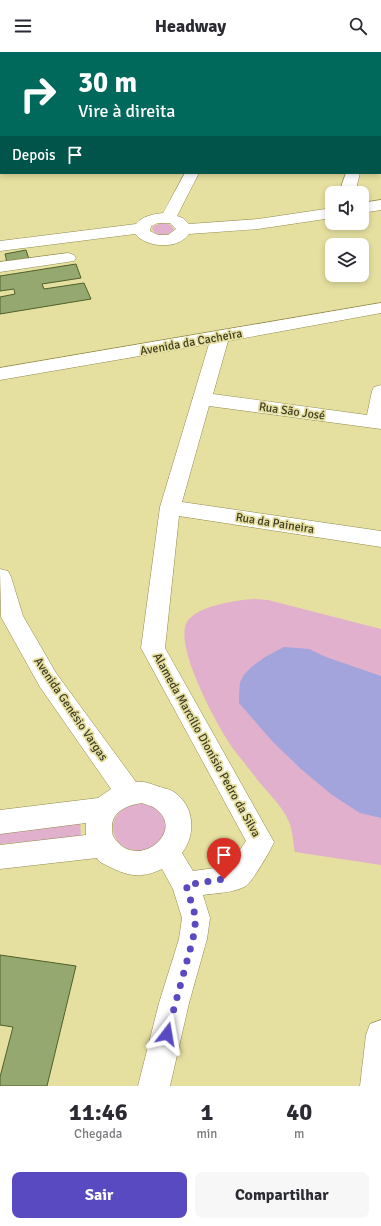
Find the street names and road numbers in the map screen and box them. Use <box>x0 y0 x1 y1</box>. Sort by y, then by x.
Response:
street label: Avenida da Cacheira <box>139 326 243 359</box>
street label: Rua São José <box>258 399 326 424</box>
street label: Rua da Paineira <box>235 510 315 537</box>
street label: Alameda Marcílio Dionísio Pedro da Silva <box>149 650 264 840</box>
street label: Avenida Genésio Vargas <box>30 655 111 764</box>

